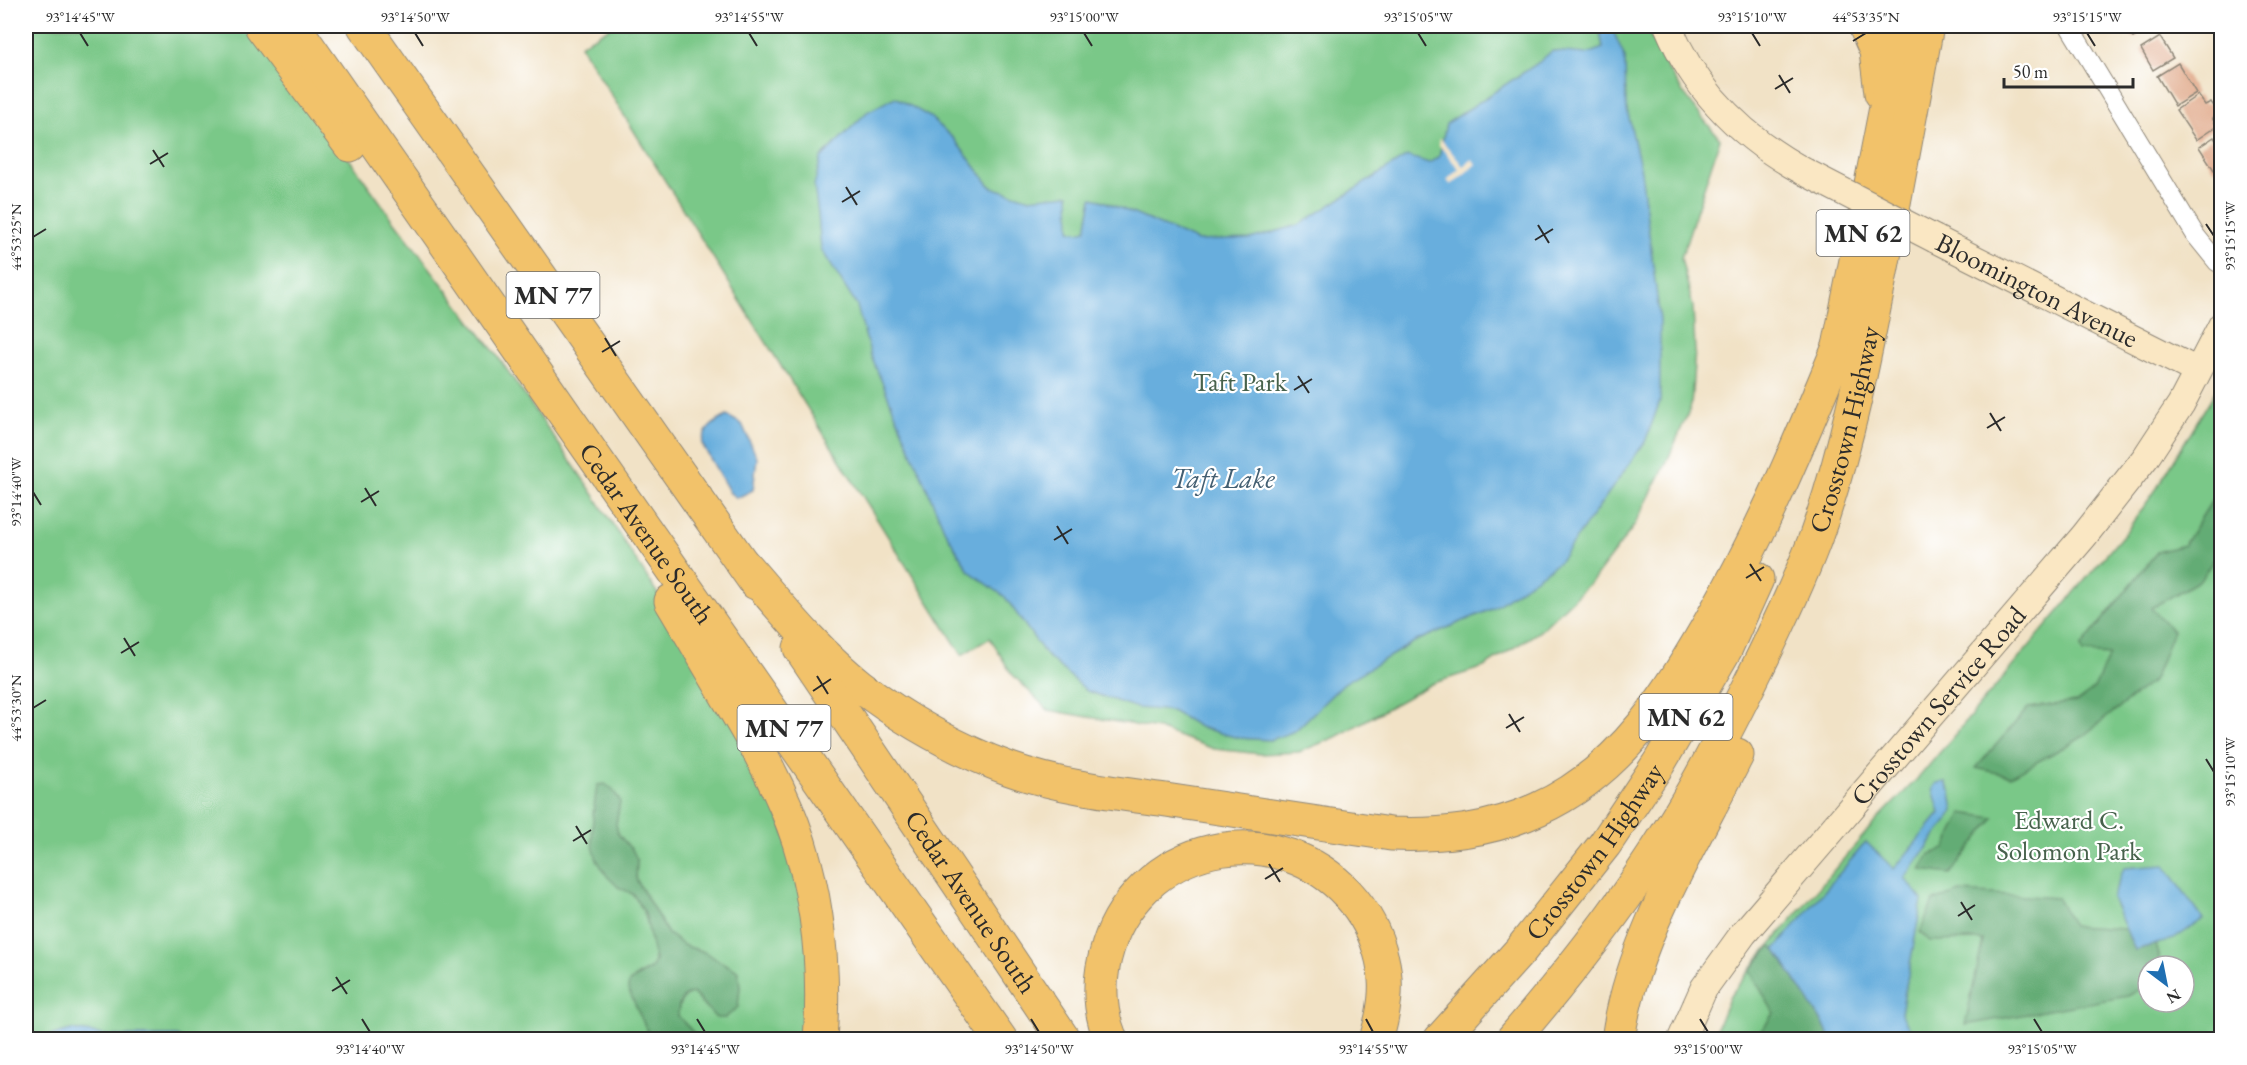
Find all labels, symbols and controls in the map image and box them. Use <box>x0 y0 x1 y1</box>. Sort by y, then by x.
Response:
text: 93°14'45"W <box>45 7 115 26</box>
text: 93°14'50"W <box>380 7 450 26</box>
text: 93°14'55"W <box>714 7 784 26</box>
text: 93°15'00"W <box>1049 7 1119 26</box>
text: 93°15'05"W <box>1383 7 1453 26</box>
text: 93°15'10"W <box>1717 7 1787 26</box>
text: 44°53'35"N <box>1832 7 1900 26</box>
text: 93°15'15"W <box>2052 7 2122 26</box>
scale bar <box>2004 51 2133 89</box>
text: 50 m <box>2013 60 2048 83</box>
text: 93°15'15"W <box>2220 201 2239 271</box>
text: 44°53'25"N <box>6 203 25 271</box>
road number: MN 62 <box>1816 210 1910 256</box>
street label: Bloomington Avenue <box>1930 224 2144 355</box>
road number: MN 77 <box>506 272 600 318</box>
street label: Crosstown Highway <box>1800 323 1887 538</box>
park label: Taft Park <box>1193 364 1288 399</box>
street label: Cedar Avenue South <box>571 436 723 631</box>
text: 93°14'40"W <box>6 457 25 527</box>
water label: Taft Lake <box>1171 460 1275 496</box>
street label: Crosstown Service Road <box>1843 598 2034 813</box>
text: 44°53'30"N <box>6 674 25 742</box>
road number: MN 62 <box>1640 694 1732 740</box>
road number: MN 77 <box>738 705 830 751</box>
text: 93°15'10"W <box>2220 737 2239 807</box>
street label: Crosstown Highway <box>1517 756 1671 947</box>
park label: Edward C. Solomon Park <box>1996 802 2142 868</box>
street label: Cedar Avenue South <box>897 803 1046 1000</box>
north arrow <box>2136 954 2196 1014</box>
text: N <box>2163 984 2185 1009</box>
text: 93°14'40"W <box>335 1039 405 1058</box>
text: 93°14'45"W <box>670 1039 740 1058</box>
text: 93°14'50"W <box>1004 1039 1074 1058</box>
text: 93°14'55"W <box>1338 1039 1408 1058</box>
text: 93°15'00"W <box>1673 1039 1743 1058</box>
text: 93°15'05"W <box>2007 1039 2077 1058</box>

